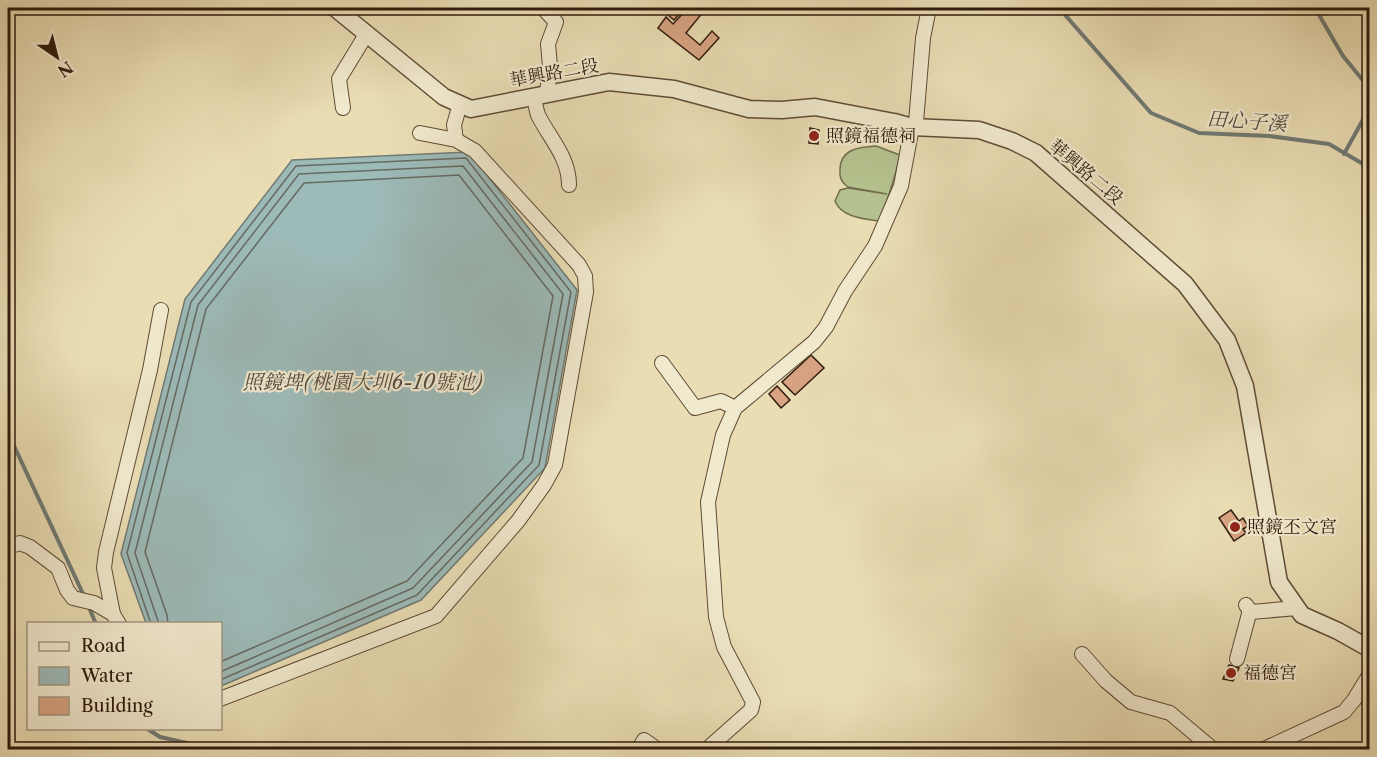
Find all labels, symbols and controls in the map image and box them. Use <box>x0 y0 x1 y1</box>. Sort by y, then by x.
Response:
north arrow <box>27 27 87 87</box>
street label: 華興路二段 <box>508 54 600 92</box>
text: N <box>54 57 77 82</box>
water label: 田心子溪 <box>1206 106 1290 136</box>
place label: 照鏡福德祠 <box>826 125 916 147</box>
marker: 照鏡福德祠 <box>807 129 821 143</box>
street label: 華興路二段 <box>1044 135 1128 209</box>
water label: 照鏡埤(桃園大圳6-10號池) <box>243 370 483 394</box>
place label: 照鏡丕文宮 <box>1247 516 1337 538</box>
marker: 照鏡丕文宮 <box>1228 520 1242 534</box>
legend <box>27 622 222 730</box>
text: Road <box>81 635 126 657</box>
place label: 福德宮 <box>1243 662 1297 684</box>
text: Water <box>80 665 133 687</box>
marker: 福德宮 <box>1224 666 1238 680</box>
text: Building <box>81 695 153 717</box>

